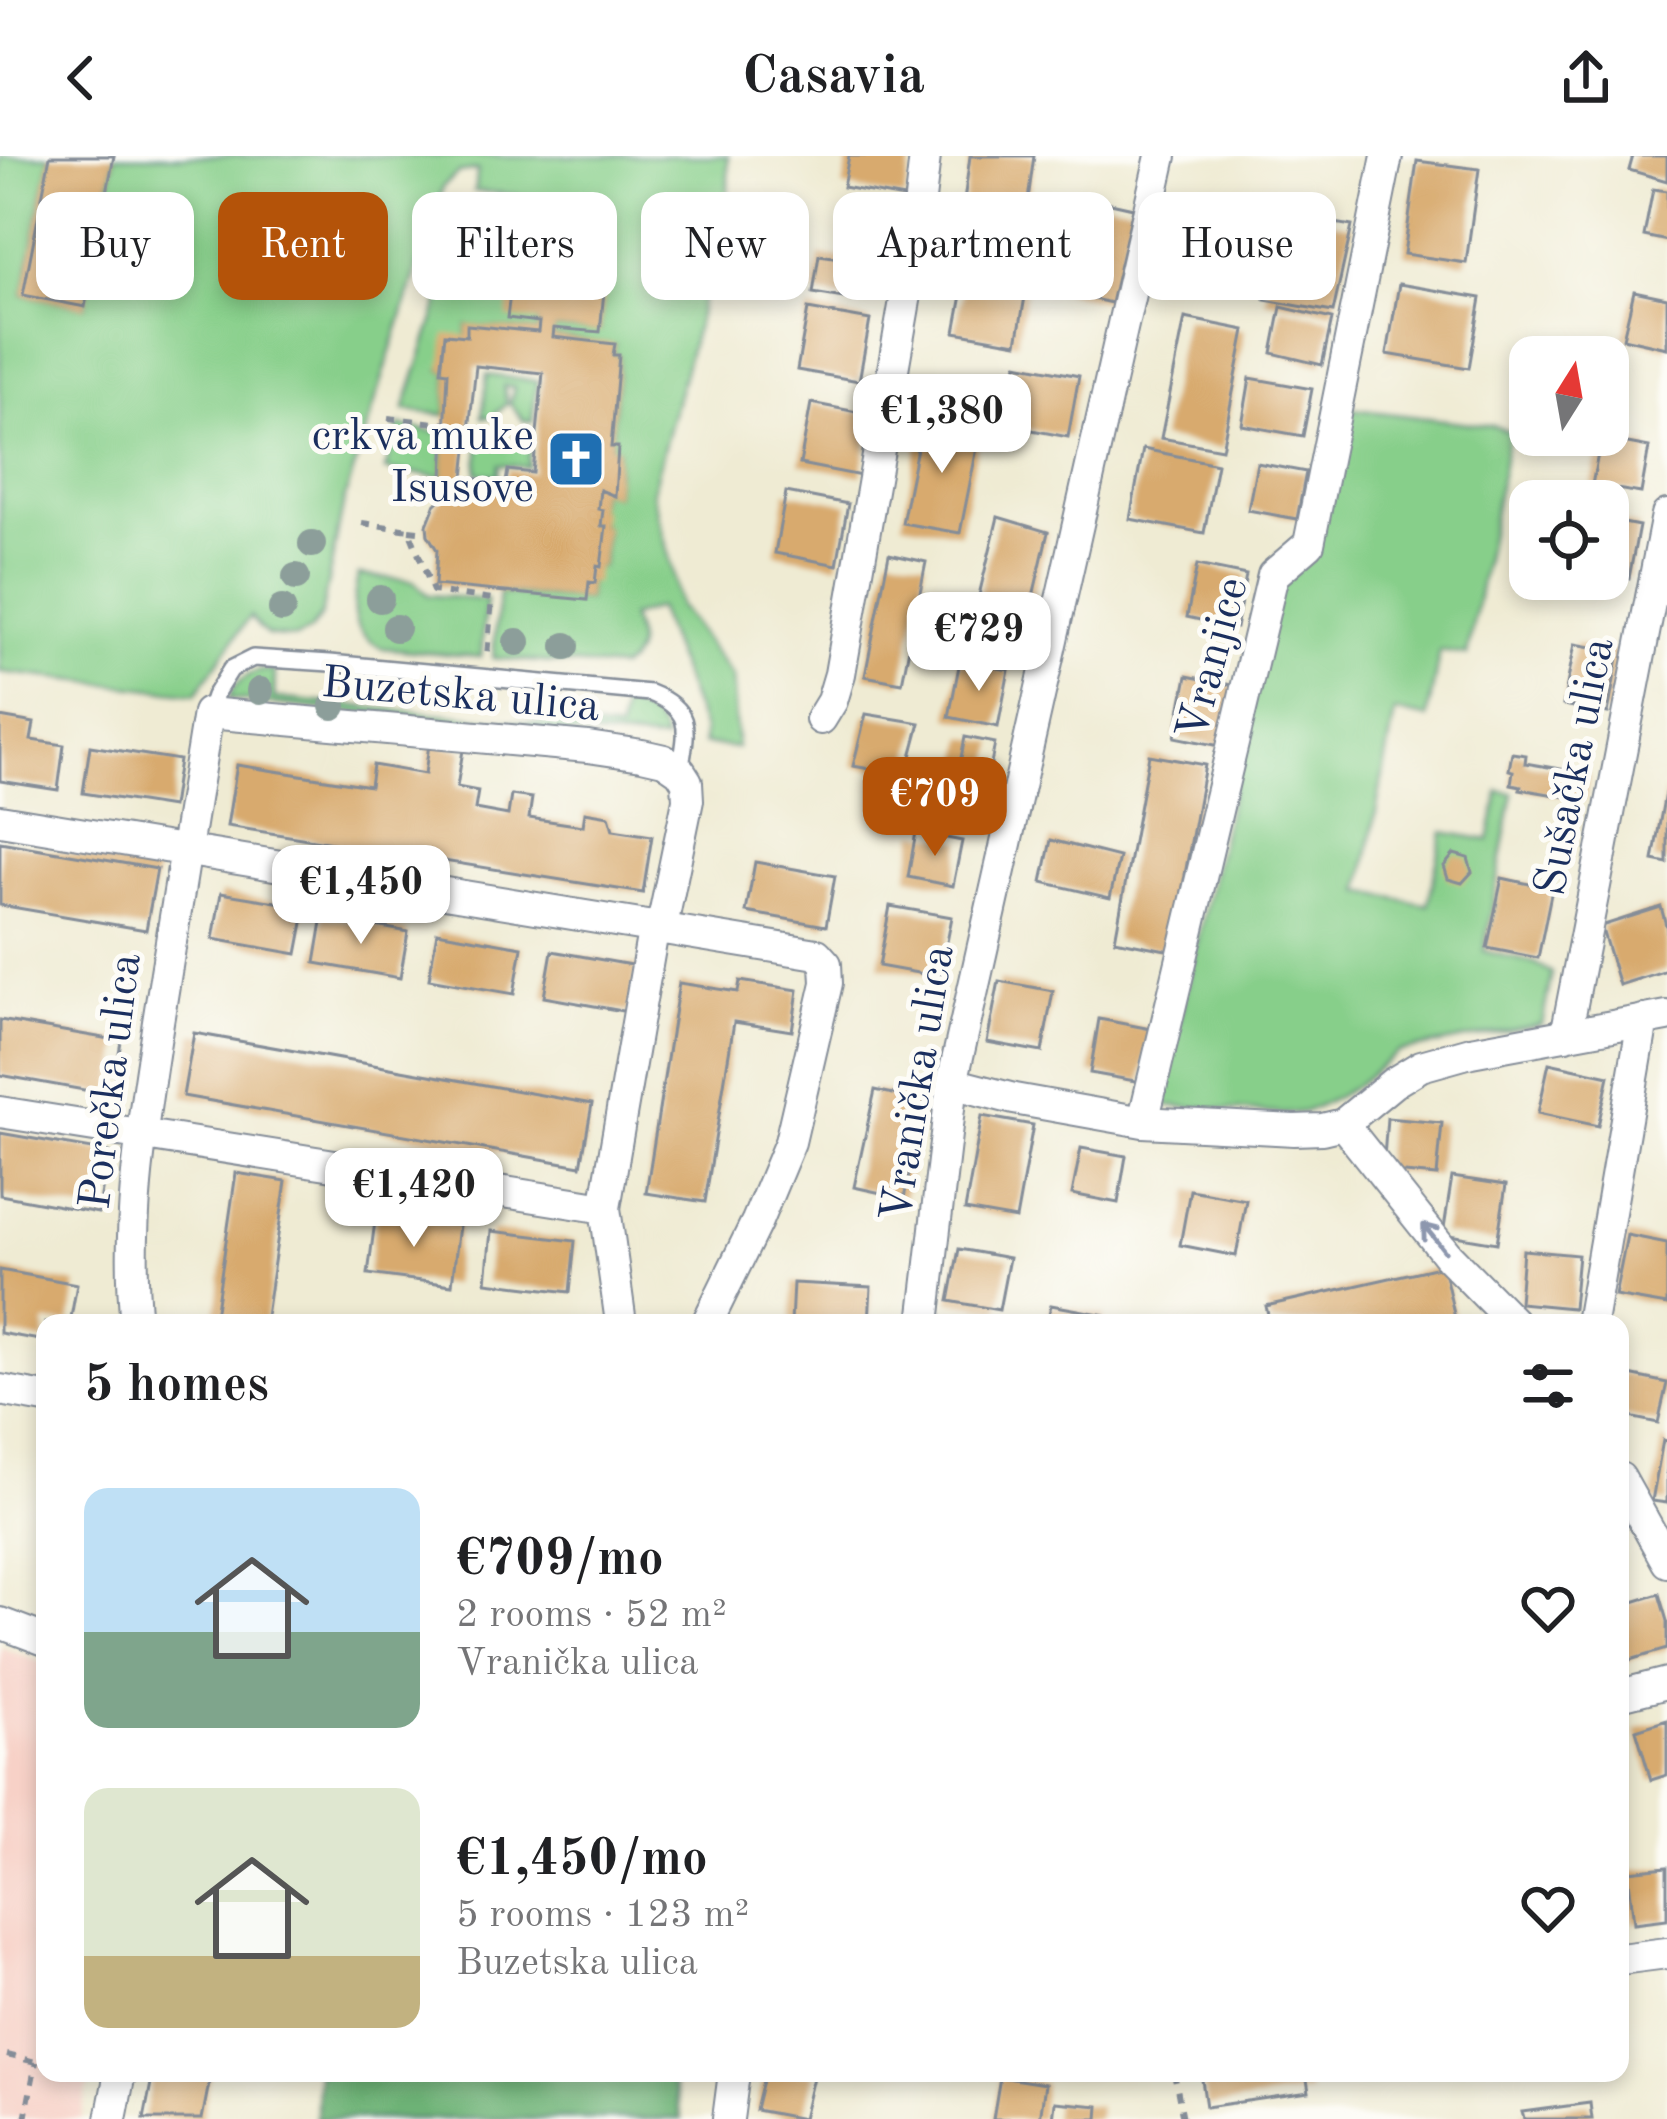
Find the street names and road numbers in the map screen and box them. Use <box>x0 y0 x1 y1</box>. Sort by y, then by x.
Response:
street label: Vranjice <box>1171 573 1258 745</box>
street label: Sušačka ulica <box>1529 634 1623 900</box>
street label: Buzetska ulica <box>320 662 602 731</box>
street label: Vranička ulica <box>875 942 964 1225</box>
street label: Porečka ulica <box>74 951 151 1212</box>

